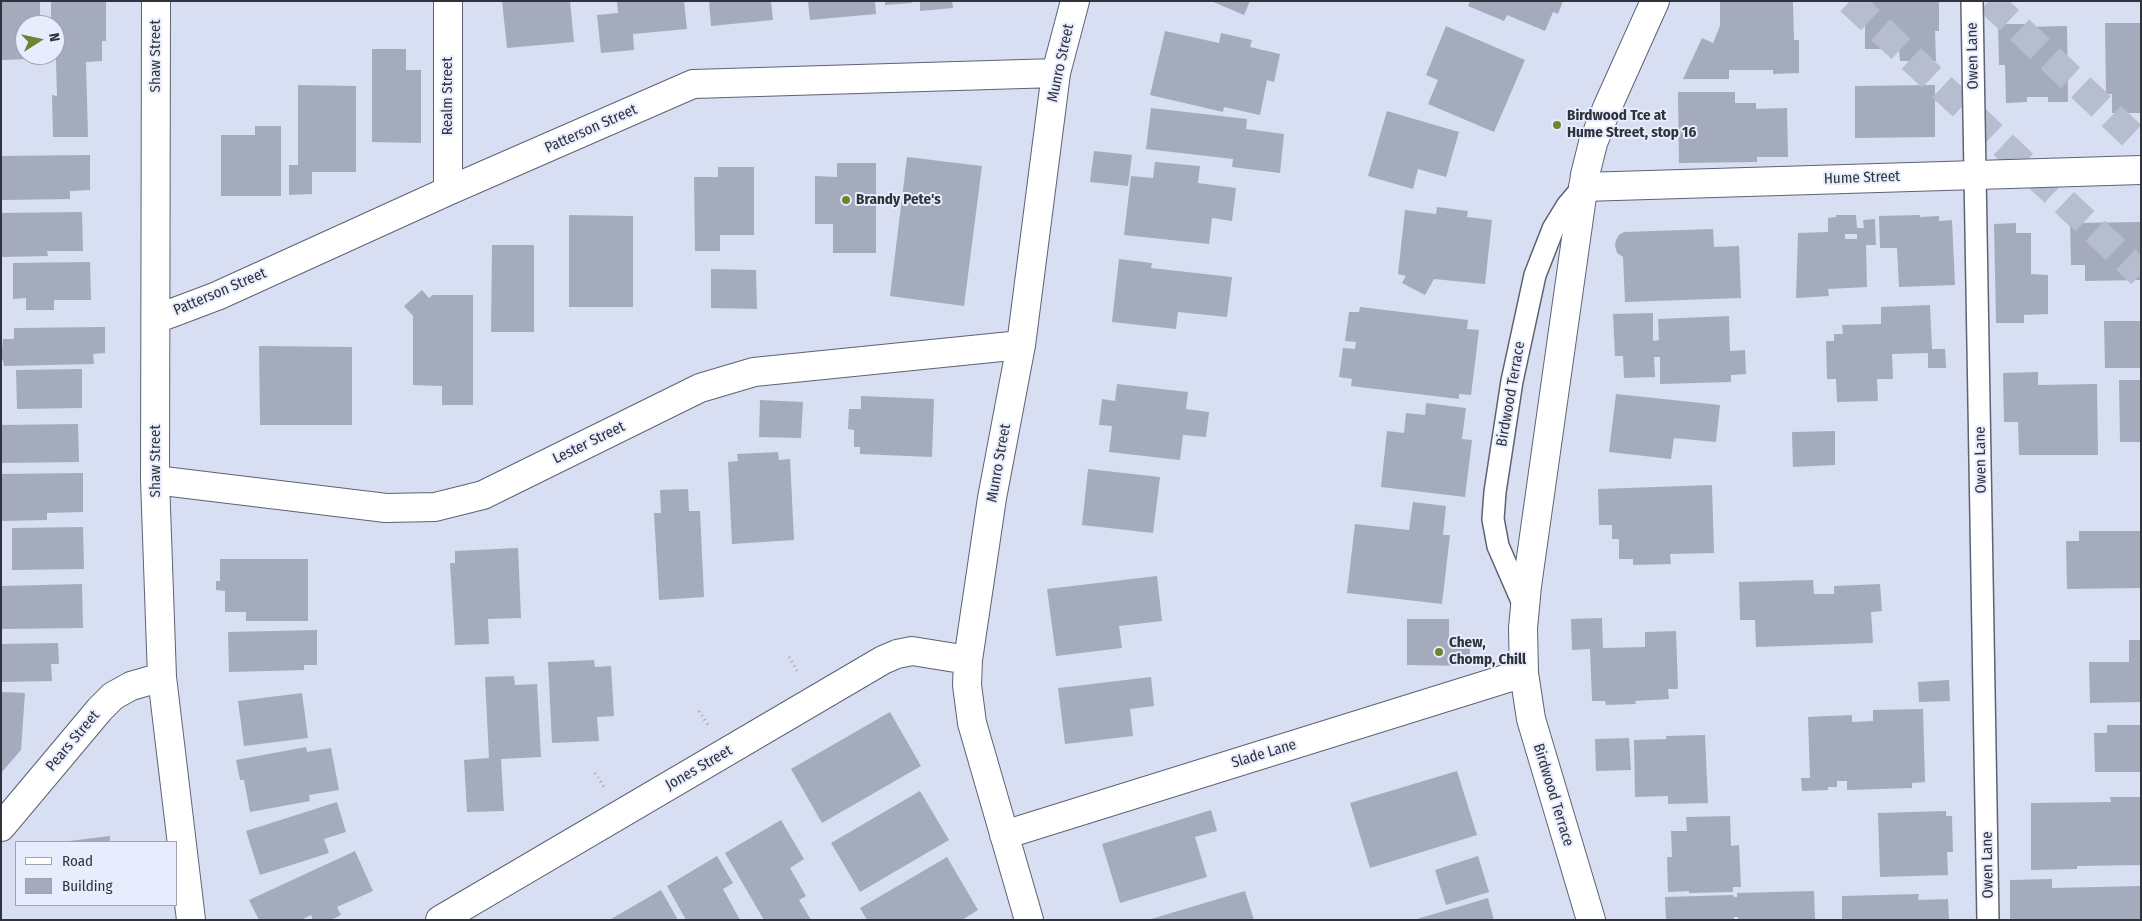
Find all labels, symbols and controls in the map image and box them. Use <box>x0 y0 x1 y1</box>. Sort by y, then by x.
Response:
north arrow <box>15 15 65 65</box>
street label: Shaw Street <box>147 20 165 92</box>
street label: Munro Street <box>1044 22 1078 104</box>
street label: Owen Lane <box>1963 22 1983 90</box>
text: N <box>45 32 63 43</box>
street label: Realm Street <box>439 57 457 135</box>
street label: Patterson Street <box>542 101 640 157</box>
place label: Birdwood Tce at Hume Street, stop 16 <box>1567 107 1696 142</box>
marker: Birdwood Tce at Hume Street, stop 16 <box>1551 119 1563 131</box>
street label: Hume Street <box>1824 168 1900 188</box>
place label: Brandy Pete's <box>856 191 941 209</box>
marker: Brandy Pete's <box>840 194 852 206</box>
street label: Patterson Street <box>171 264 269 320</box>
street label: Birdwood Terrace <box>1493 340 1529 448</box>
street label: Lester Street <box>550 418 628 468</box>
street label: Munro Street <box>983 422 1015 504</box>
street label: Shaw Street <box>147 425 165 497</box>
street label: Owen Lane <box>1971 426 1991 494</box>
place label: Chew, Chomp, Chill <box>1449 634 1526 669</box>
marker: Chew, Chomp, Chill <box>1433 646 1445 658</box>
street label: Pears Street <box>42 707 104 775</box>
street label: Slade Lane <box>1229 736 1299 772</box>
street label: Birdwood Terrace <box>1529 741 1577 849</box>
street label: Jones Street <box>662 742 736 794</box>
street label: Owen Lane <box>1978 831 1998 899</box>
legend <box>15 841 178 906</box>
text: Road <box>62 852 93 870</box>
text: Building <box>62 877 113 895</box>

